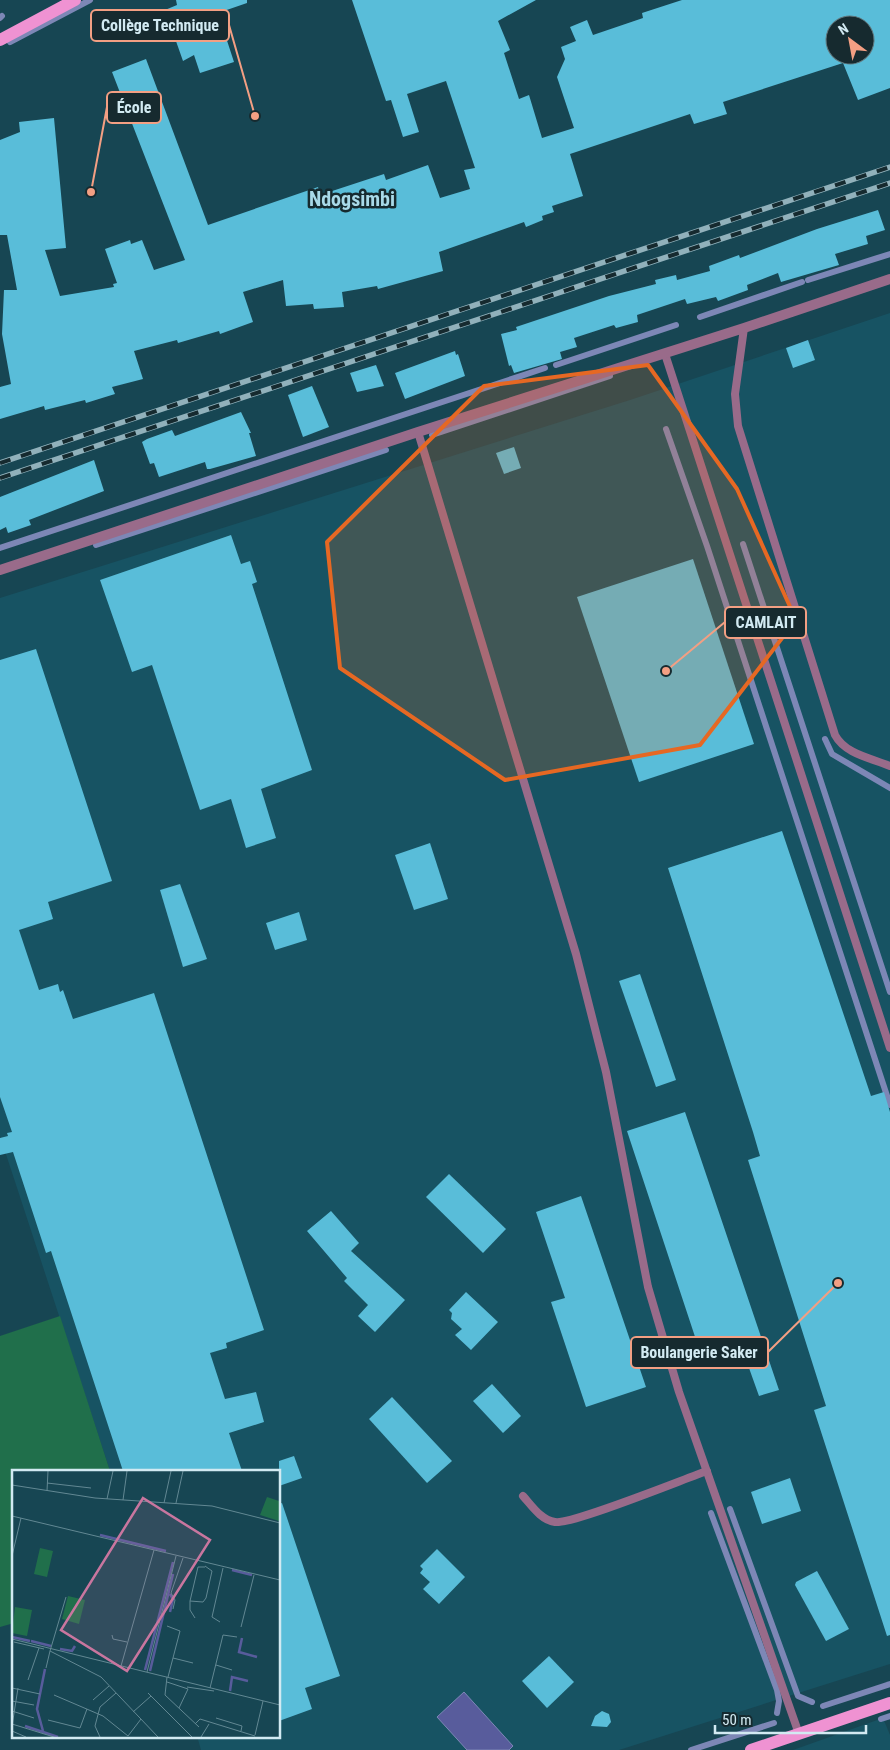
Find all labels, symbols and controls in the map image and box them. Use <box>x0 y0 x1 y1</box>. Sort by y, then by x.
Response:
callout: Collège Technique <box>91 10 229 41</box>
north arrow <box>825 15 875 65</box>
text: Collège Technique <box>101 16 219 35</box>
text: N <box>835 20 851 38</box>
callout: École <box>107 92 161 123</box>
text: École <box>117 98 152 117</box>
district label: Ndogsimbi <box>309 187 395 211</box>
callout: CAMLAIT <box>725 607 806 638</box>
text: CAMLAIT <box>736 613 797 632</box>
callout: Boulangerie Saker <box>631 1337 768 1368</box>
text: Boulangerie Saker <box>640 1343 758 1362</box>
inset map <box>12 1470 280 1738</box>
scale bar <box>715 1702 866 1734</box>
text: 50 m <box>722 1711 752 1729</box>

